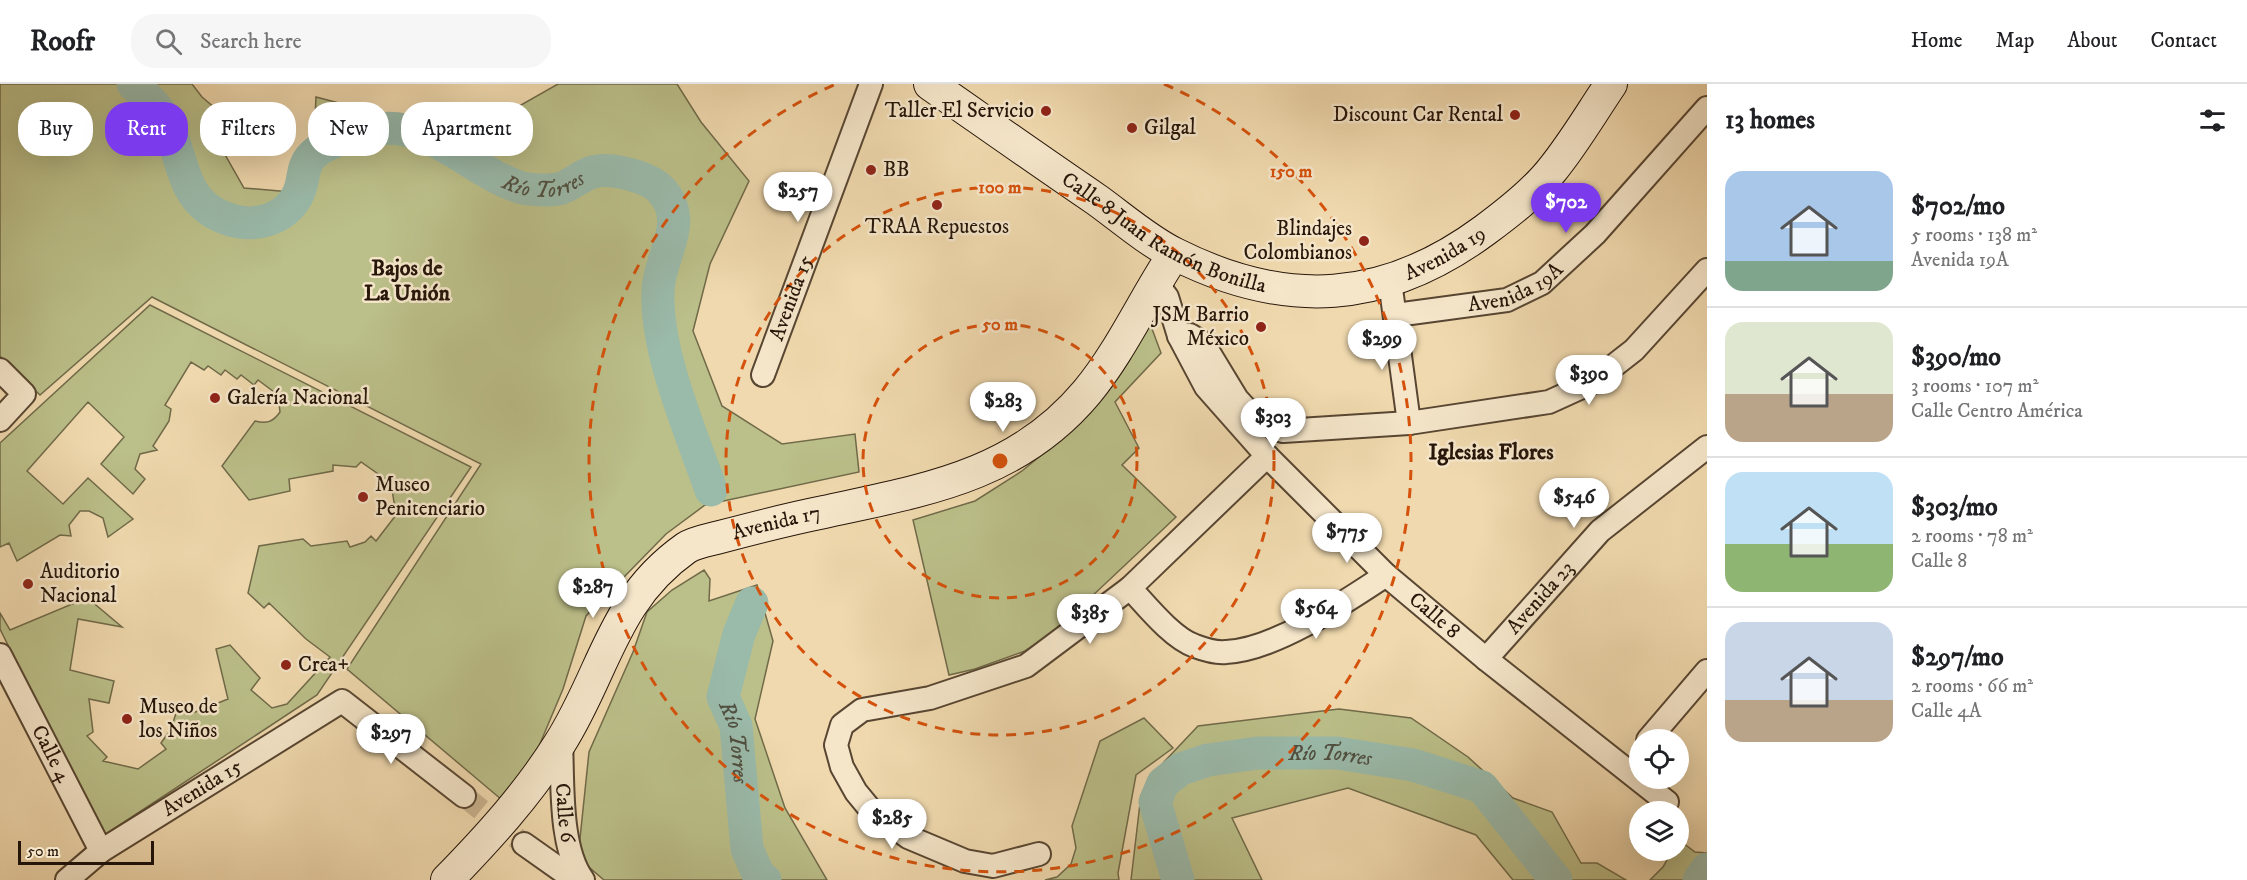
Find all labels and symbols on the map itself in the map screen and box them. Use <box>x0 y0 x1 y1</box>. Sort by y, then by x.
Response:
place label: Taller El Servicio <box>885 98 1034 124</box>
place label: Discount Car Rental <box>1333 102 1504 128</box>
marker: Taller El Servicio <box>1039 104 1053 118</box>
marker: Discount Car Rental <box>1508 108 1522 122</box>
place label: Gilgal <box>1144 115 1197 141</box>
marker: Gilgal <box>1125 121 1139 135</box>
place label: BB <box>883 157 910 183</box>
text: 150 m <box>1270 161 1313 183</box>
marker: BB <box>864 163 878 177</box>
water label: Río Torres <box>497 164 591 204</box>
street label: Calle 8 Juan Ramón Bonilla <box>1056 167 1269 299</box>
pin: $257 <box>762 172 834 223</box>
text: 100 m <box>978 177 1022 199</box>
pin: $702 <box>1530 183 1602 234</box>
marker: TRAA Repuestos <box>930 198 944 212</box>
place label: TRAA Repuestos <box>865 214 1009 240</box>
place label: Blindajes Colombianos <box>1243 216 1352 266</box>
street label: Avenida 19 <box>1401 221 1491 287</box>
marker: Blindajes Colombianos <box>1357 234 1371 248</box>
street label: Avenida 15 <box>764 252 819 344</box>
district label: Bajos de La Unión <box>364 255 450 307</box>
street label: Avenida 19A <box>1466 256 1569 318</box>
place label: JSM Barrio México <box>1150 302 1249 352</box>
text: 50 m <box>981 314 1018 336</box>
marker: JSM Barrio México <box>1254 320 1268 334</box>
pin: $299 <box>1346 320 1418 371</box>
pin: $390 <box>1553 355 1625 406</box>
pin: $283 <box>967 382 1039 433</box>
place label: Galería Nacional <box>227 385 369 411</box>
marker: Galería Nacional <box>208 391 222 405</box>
pin: $303 <box>1237 398 1309 449</box>
district label: Iglesias Flores <box>1428 439 1554 466</box>
centre of rings <box>990 451 1010 471</box>
place label: Museo Penitenciario <box>375 472 485 522</box>
pin: $546 <box>1538 478 1610 529</box>
marker: Museo Penitenciario <box>356 490 370 504</box>
street label: Avenida 17 <box>729 500 823 546</box>
pin: $775 <box>1311 513 1383 564</box>
street label: Avenida 23 <box>1501 556 1580 640</box>
place label: Auditorio Nacional <box>40 559 120 609</box>
pin: $287 <box>557 568 629 619</box>
marker: Auditorio Nacional <box>21 577 35 591</box>
street label: Calle 8 <box>1403 587 1465 645</box>
pin: $564 <box>1280 589 1352 640</box>
pin: $385 <box>1054 594 1126 645</box>
place label: Crea+ <box>298 652 349 678</box>
marker: Crea+ <box>279 658 293 672</box>
place label: Museo de los Niños <box>139 694 218 744</box>
water label: Río Torres <box>713 696 755 786</box>
marker: Museo de los Niños <box>120 712 134 726</box>
pin: $297 <box>355 714 427 765</box>
street label: Calle 4 <box>25 721 77 787</box>
water label: Río Torres <box>1287 739 1375 772</box>
street label: Avenida 15 <box>158 753 247 823</box>
street label: Calle 6 <box>549 783 581 846</box>
pin: $285 <box>856 799 928 850</box>
scale bar <box>18 838 154 866</box>

